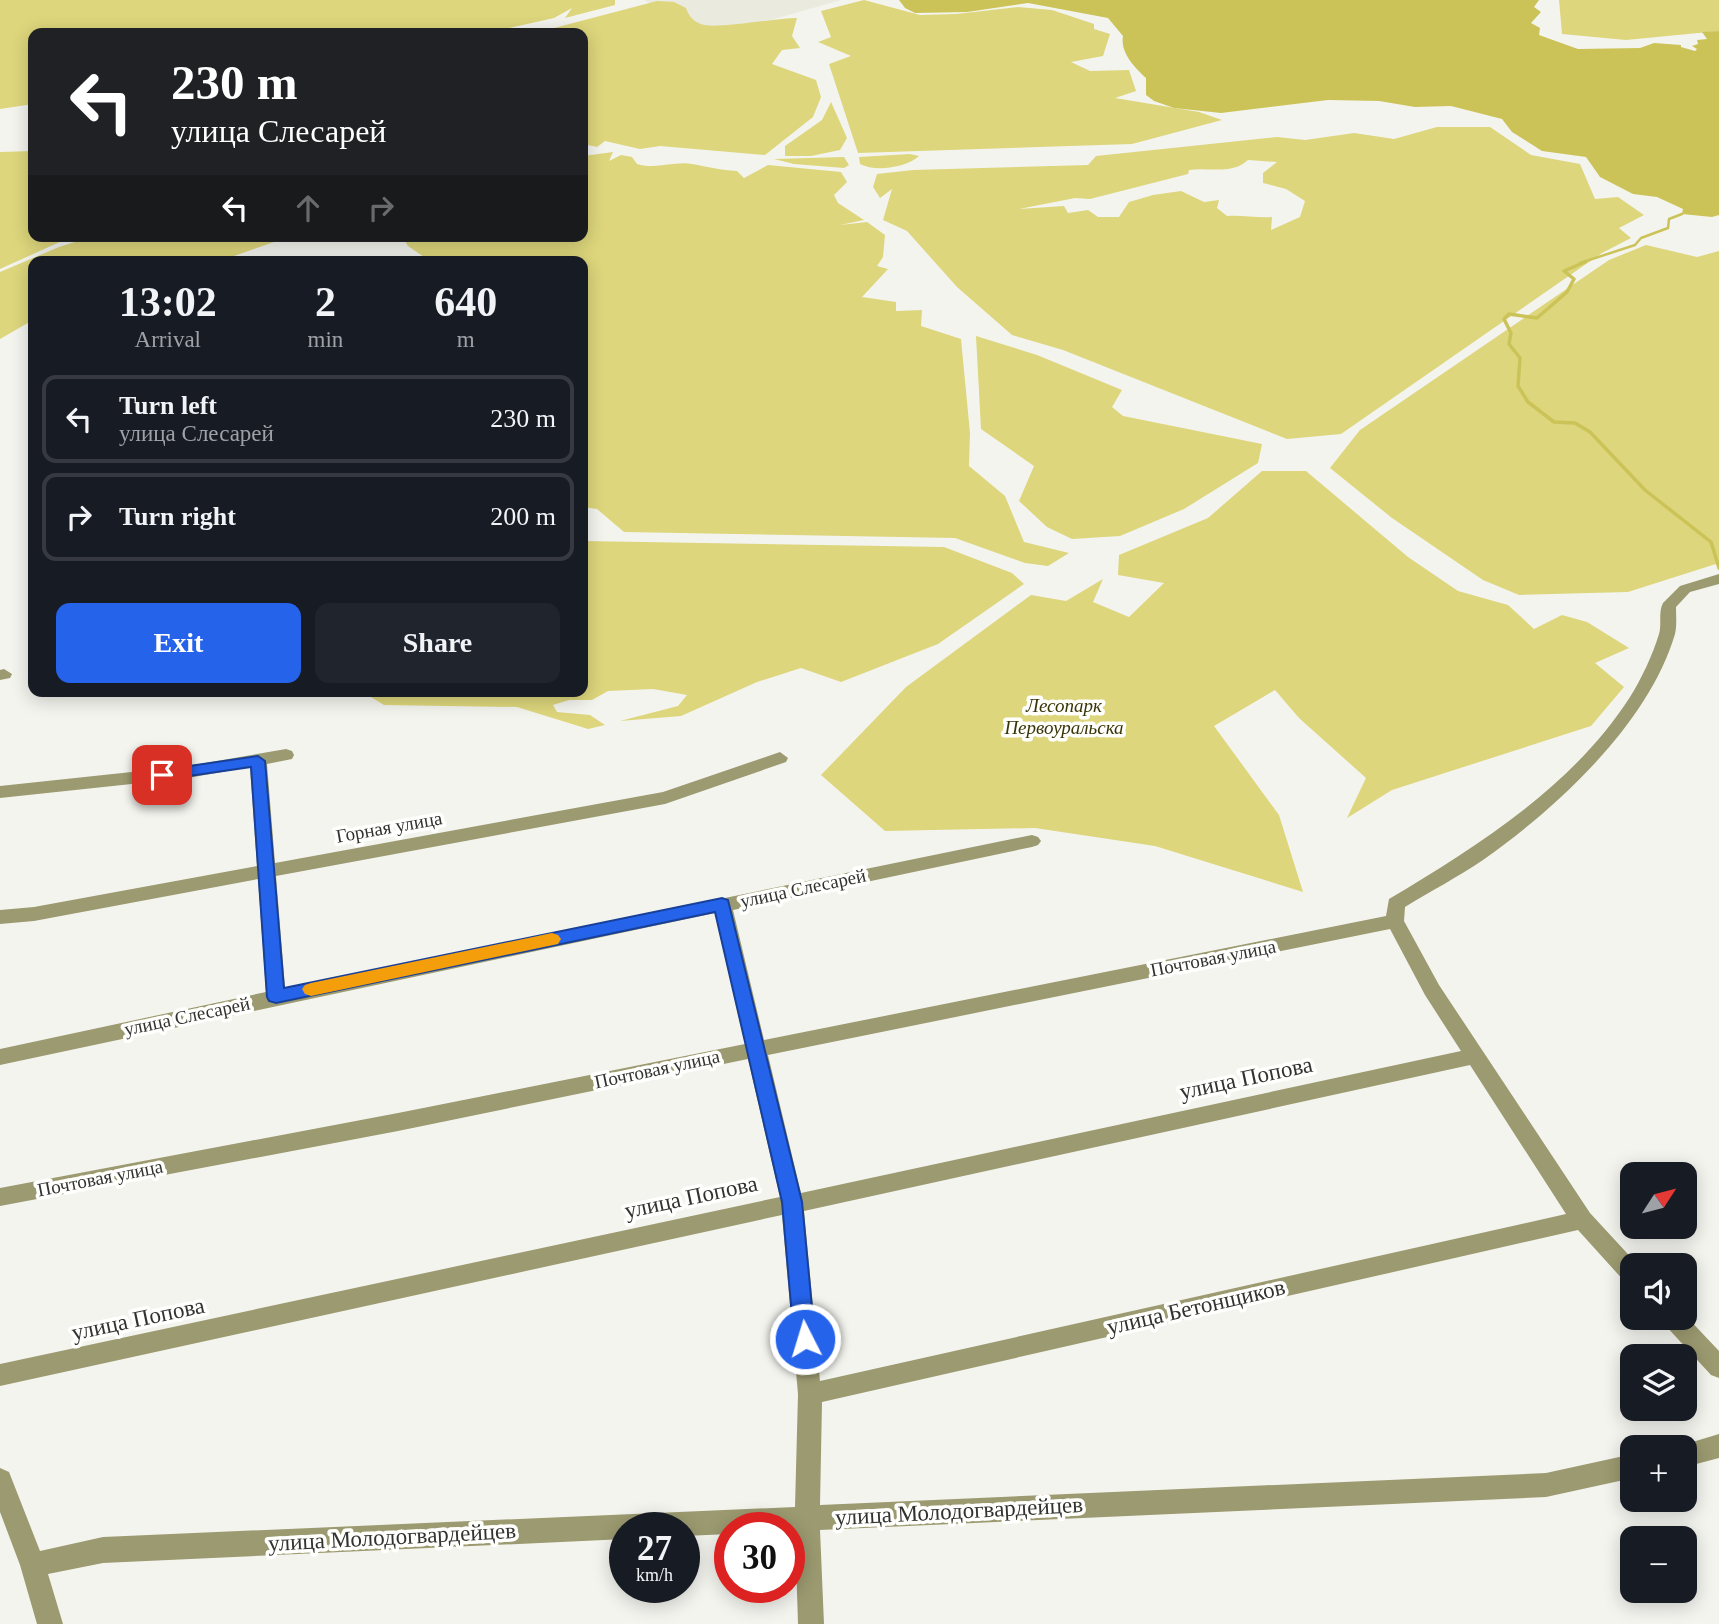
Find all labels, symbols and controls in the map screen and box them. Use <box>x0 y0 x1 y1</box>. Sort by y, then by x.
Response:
text: 230 m <box>171 55 298 110</box>
icon: left <box>56 56 147 147</box>
text: улица Слесарей <box>171 113 386 149</box>
icon: left <box>216 189 254 227</box>
icon: ahead <box>289 189 327 227</box>
icon: right <box>362 189 400 227</box>
text: 13:02 <box>119 279 217 325</box>
text: 2 <box>315 279 336 325</box>
text: 640 <box>434 279 497 325</box>
text: Arrival <box>135 327 201 352</box>
text: min <box>308 327 343 352</box>
text: m <box>457 327 475 352</box>
text: Turn left <box>119 391 217 420</box>
icon: left <box>60 400 98 438</box>
text: 230 m <box>490 404 556 433</box>
text: улица Слесарей <box>119 421 274 446</box>
icon: right <box>60 498 98 536</box>
text: Turn right <box>119 502 236 531</box>
text: 200 m <box>490 502 556 531</box>
button: Exit <box>56 603 301 683</box>
button: Share <box>315 603 560 683</box>
park label: Лесопарк Первоуральска <box>1003 695 1124 738</box>
pin <box>132 745 192 805</box>
icon: arrive <box>143 756 181 794</box>
street label: Горная улица <box>334 807 444 847</box>
street label: улица Слесарей <box>738 864 868 912</box>
street label: Почтовая улица <box>1148 935 1278 980</box>
street label: улица Слесарей <box>122 992 252 1040</box>
street label: Почтовая улица <box>593 1045 722 1093</box>
street label: улица Попова <box>1177 1052 1315 1104</box>
street label: Почтовая улица <box>35 1155 165 1200</box>
north arrow <box>1620 1162 1698 1239</box>
map controls <box>1620 1162 1697 1603</box>
street label: улица Попова <box>622 1171 760 1223</box>
button: sound <box>1620 1253 1697 1330</box>
street label: улица Бетонщиков <box>1105 1274 1288 1340</box>
street label: улица Попова <box>69 1293 207 1345</box>
position arrow <box>768 1302 842 1376</box>
button: layers <box>1620 1344 1697 1421</box>
button: + <box>1620 1435 1697 1512</box>
street label: улица Молодогвардейцев <box>834 1492 1084 1530</box>
speed limit sign: 30 <box>714 1512 805 1603</box>
street label: улица Молодогвардейцев <box>267 1518 517 1556</box>
button: − <box>1620 1526 1697 1603</box>
text: 27 <box>637 1529 672 1568</box>
text: km/h <box>636 1565 673 1585</box>

